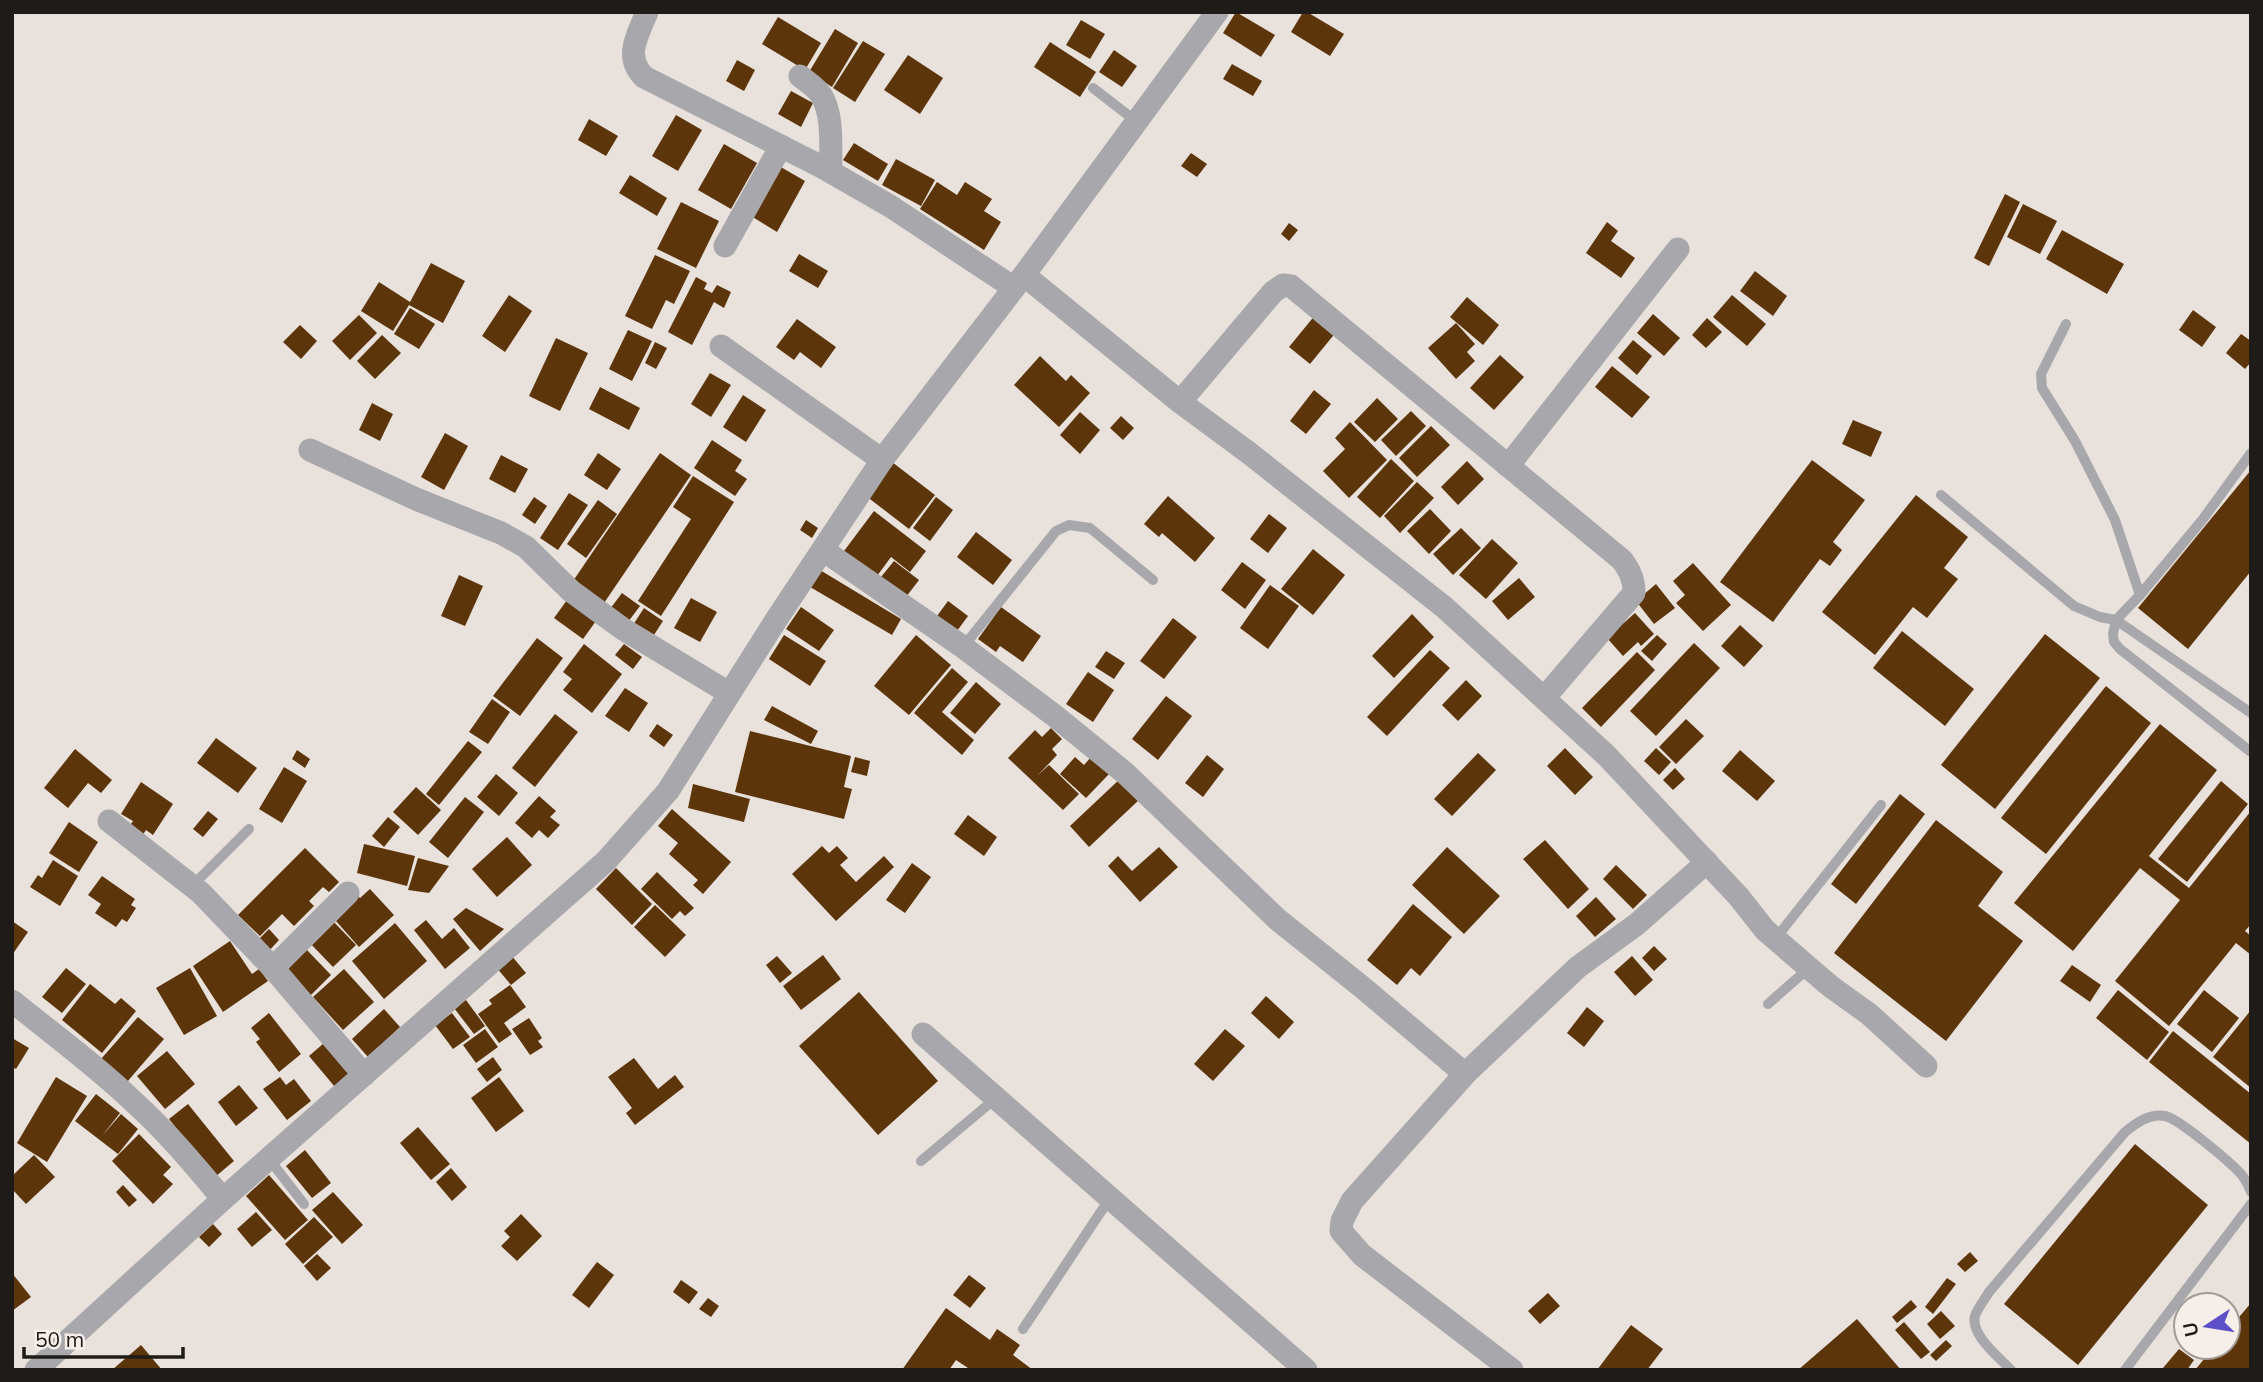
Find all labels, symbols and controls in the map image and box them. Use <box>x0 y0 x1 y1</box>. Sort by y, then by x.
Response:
north arrow <box>2172 1291 2242 1361</box>
scale bar <box>24 1316 184 1360</box>
text: U <box>2177 1320 2204 1339</box>
text: 50 m <box>35 1326 84 1352</box>

